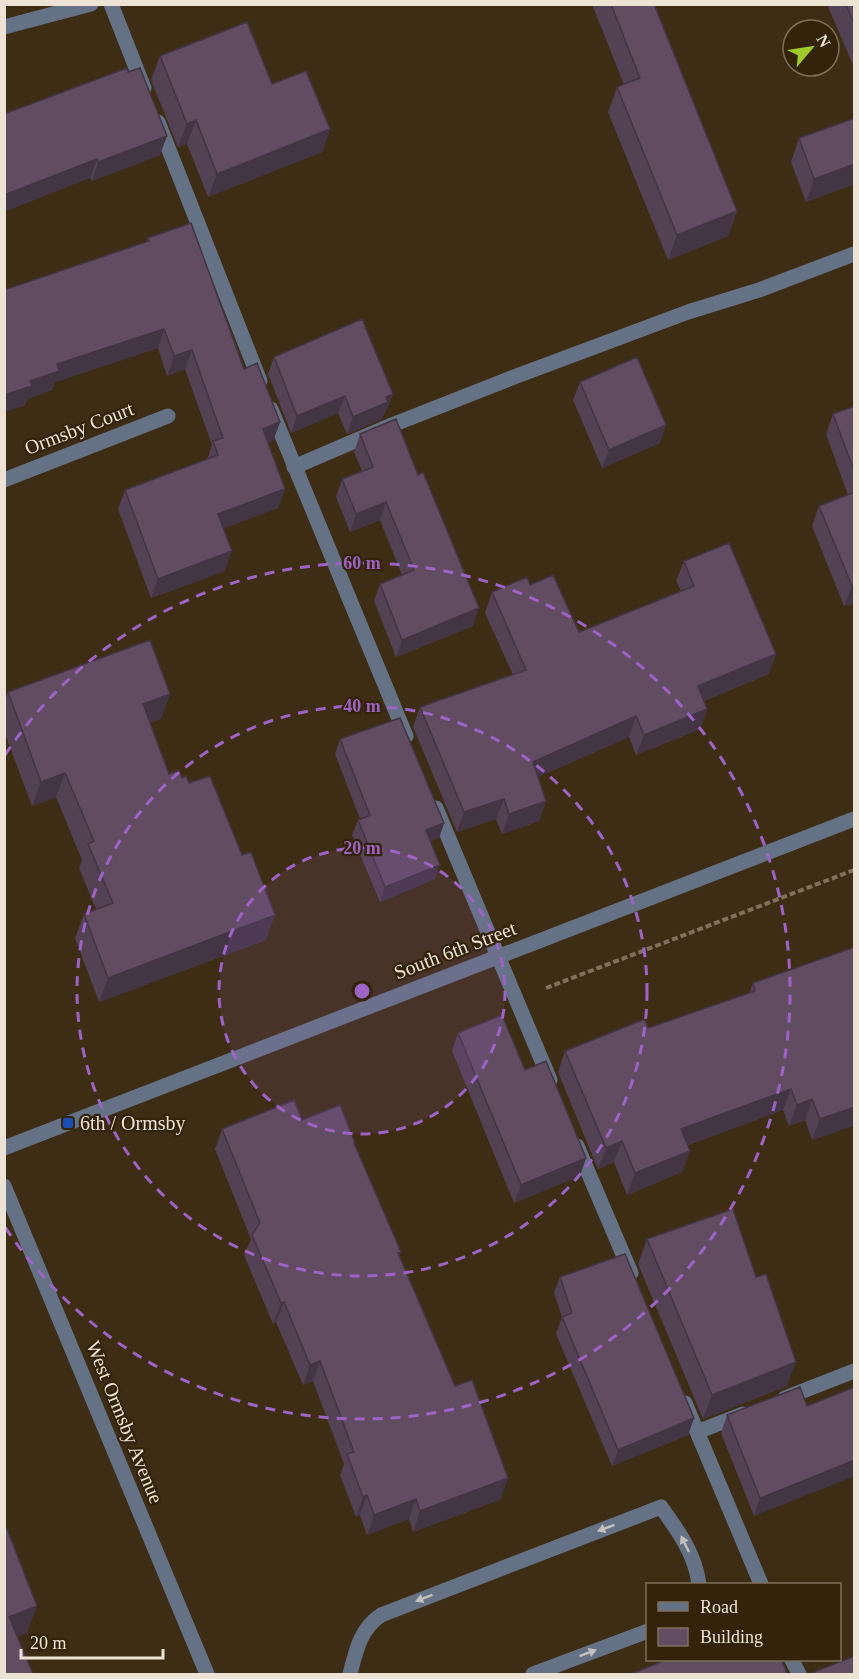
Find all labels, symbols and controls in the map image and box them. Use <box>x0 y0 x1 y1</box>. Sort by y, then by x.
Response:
north arrow <box>781 18 841 78</box>
text: N <box>813 32 834 51</box>
street label: Ormsby Court <box>21 397 137 460</box>
text: 60 m <box>343 553 381 573</box>
text: 40 m <box>343 696 381 716</box>
text: 20 m <box>343 838 381 858</box>
street label: South 6th Street <box>391 916 520 983</box>
centre of rings <box>352 981 372 1001</box>
place label: 6th / Ormsby <box>80 1112 186 1135</box>
marker: 6th / Ormsby <box>61 1116 75 1130</box>
street label: West Ormsby Avenue <box>81 1337 168 1507</box>
one-way arrow <box>597 1524 615 1534</box>
one-way arrow <box>681 1535 690 1552</box>
legend <box>646 1583 841 1661</box>
one-way arrow <box>415 1594 433 1603</box>
text: Road <box>700 1597 738 1617</box>
scale bar <box>21 1622 164 1660</box>
text: Building <box>700 1627 763 1647</box>
text: 20 m <box>30 1633 67 1653</box>
one-way arrow <box>579 1648 597 1658</box>

